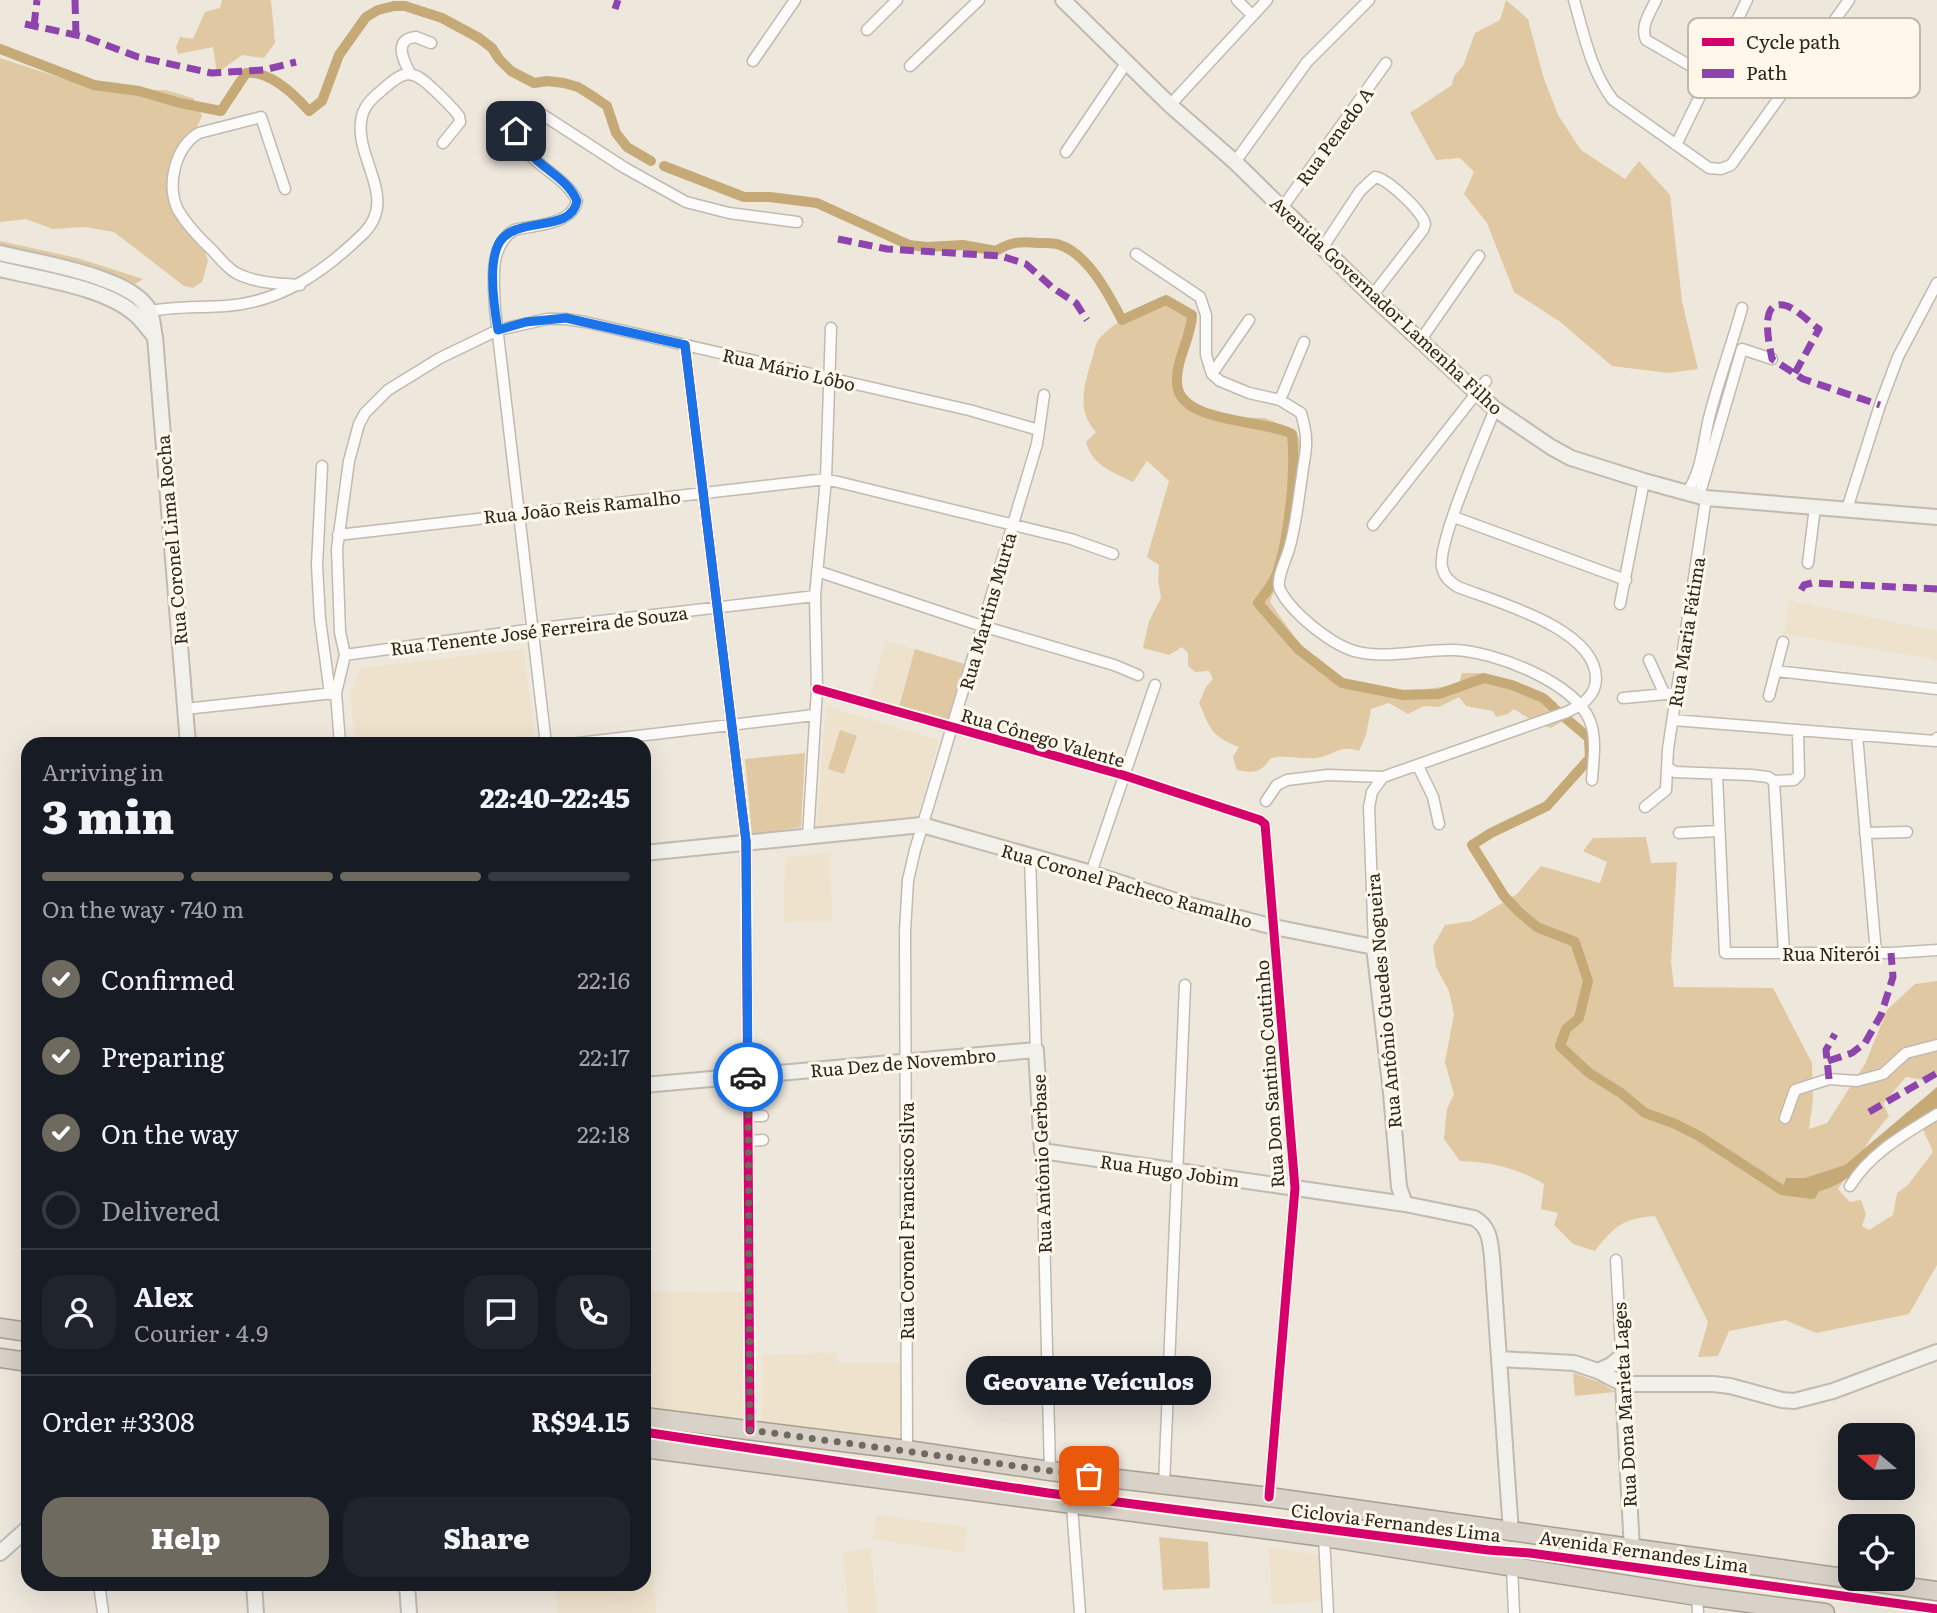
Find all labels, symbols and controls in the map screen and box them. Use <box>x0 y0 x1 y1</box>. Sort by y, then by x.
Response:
legend <box>1688 18 1920 98</box>
text: Cycle path <box>1746 27 1840 55</box>
text: Path <box>1746 58 1787 86</box>
street label: Rua Penedo A <box>1289 81 1379 191</box>
pin <box>486 101 546 161</box>
icon: home <box>497 112 535 150</box>
street label: Avenida Governador Lamenha Filho <box>1265 190 1509 420</box>
street label: Rua Mário Lôbo <box>720 341 858 397</box>
street label: Rua Coronel Lima Rocha <box>148 433 194 646</box>
street label: Rua João Reis Ramalho <box>482 482 682 530</box>
street label: Rua Martins Murta <box>952 529 1023 693</box>
street label: Rua Maria Fátima <box>1661 555 1711 709</box>
street label: Rua Tenente José Ferreira de Souza <box>389 598 690 662</box>
street label: Rua Cônego Valente <box>958 701 1128 773</box>
text: Arriving in <box>42 754 164 788</box>
text: 22:40–22:45 <box>480 777 630 816</box>
text: 3 min <box>42 780 174 848</box>
street label: Rua Coronel Pacheco Ramalho <box>998 836 1256 934</box>
street label: Rua Antônio Guedes Nogueira <box>1358 872 1408 1130</box>
text: On the way · 740 m <box>42 891 244 925</box>
street label: Rua Niterói <box>1782 940 1880 967</box>
text: Confirmed <box>101 959 235 998</box>
street label: Rua Don Santino Coutinho <box>1248 959 1290 1189</box>
icon: check <box>42 960 80 998</box>
text: 22:16 <box>577 962 630 996</box>
text: Preparing <box>101 1036 224 1075</box>
icon: check <box>42 1037 80 1075</box>
text: 22:17 <box>579 1039 630 1073</box>
street label: Rua Dez de Novembro <box>809 1040 997 1084</box>
courier <box>713 1042 783 1112</box>
icon: car <box>729 1058 767 1096</box>
street label: Rua Antônio Gerbase <box>1024 1074 1058 1254</box>
street label: Rua Coronel Francisco Silva <box>893 1102 920 1340</box>
text: On the way <box>101 1113 239 1152</box>
icon: check <box>42 1114 80 1152</box>
text: 22:18 <box>577 1116 630 1150</box>
street label: Rua Hugo Jobim <box>1098 1147 1242 1193</box>
text: Delivered <box>101 1190 220 1229</box>
button: person <box>42 1275 116 1349</box>
button: chat <box>464 1275 538 1349</box>
button: phone <box>556 1275 630 1349</box>
text: Alex <box>134 1276 193 1315</box>
street label: Rua Dona Marieta Lages <box>1605 1302 1643 1508</box>
text: Courier · 4.9 <box>134 1315 268 1349</box>
callout: Geovane Veículos <box>967 1357 1212 1406</box>
text: Geovane Veículos <box>983 1363 1194 1397</box>
text: Order #3308 <box>42 1401 194 1440</box>
text: R$94.15 <box>531 1401 630 1440</box>
north arrow <box>1838 1423 1914 1500</box>
map controls <box>1838 1423 1915 1591</box>
pin <box>1059 1446 1119 1506</box>
icon: bag <box>1070 1457 1108 1495</box>
street label: Ciclovia Fernandes Lima <box>1290 1496 1503 1548</box>
button: Help <box>42 1497 329 1577</box>
button: Share <box>343 1497 630 1577</box>
button: locate <box>1838 1514 1915 1591</box>
street label: Avenida Fernandes Lima <box>1538 1523 1751 1579</box>

